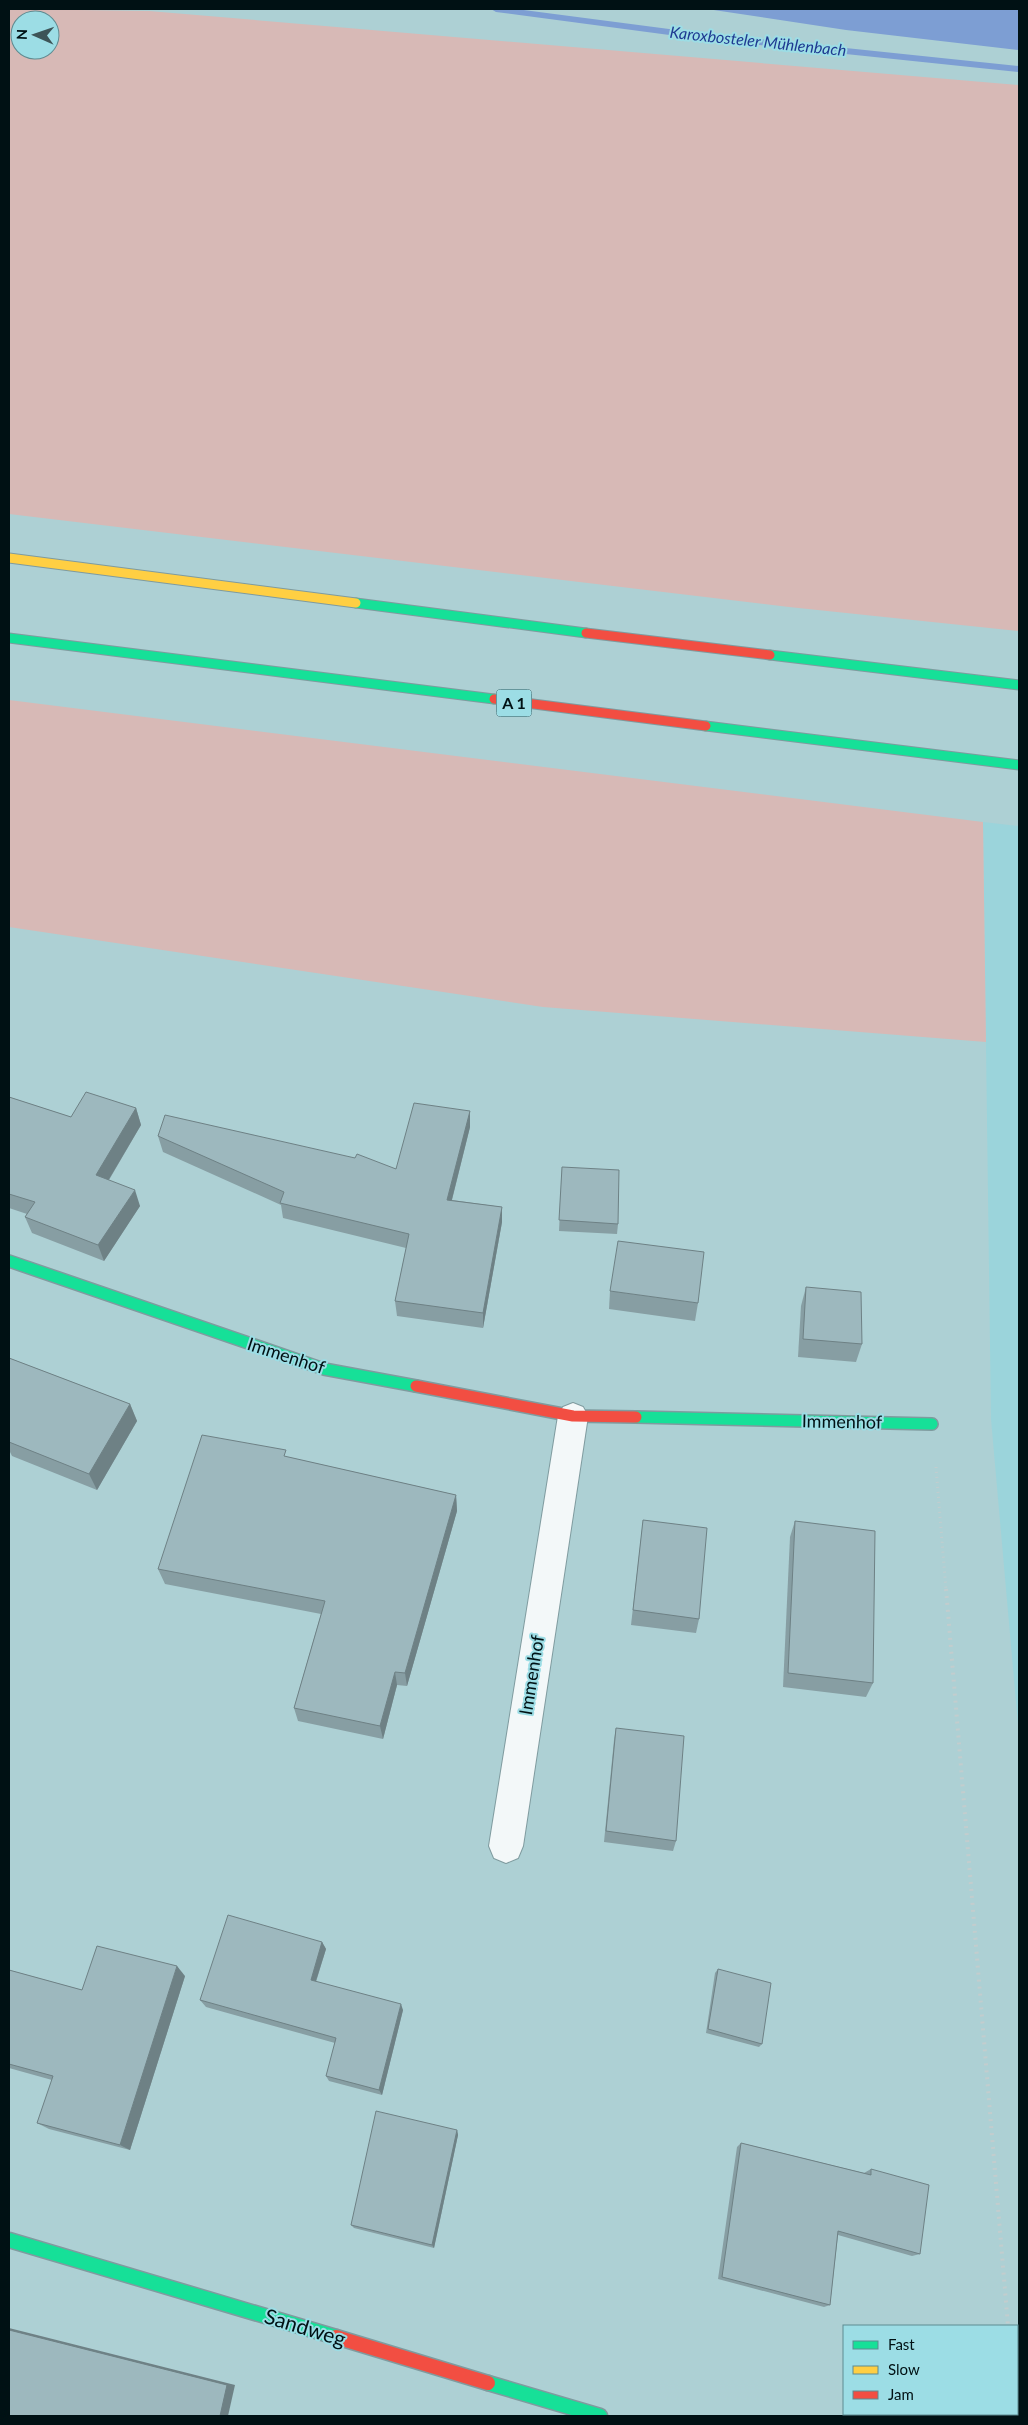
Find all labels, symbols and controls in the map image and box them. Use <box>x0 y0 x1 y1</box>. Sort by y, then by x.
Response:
north arrow <box>10 10 60 60</box>
water label: Karoxbosteler Mühlenbach <box>669 22 847 59</box>
text: N <box>13 29 30 40</box>
road number: A 1 <box>496 690 532 716</box>
street label: Immenhof <box>245 1332 329 1378</box>
street label: Immenhof <box>802 1409 883 1433</box>
street label: Immenhof <box>514 1633 548 1716</box>
street label: Sandweg <box>262 2302 349 2351</box>
legend <box>843 2325 1018 2415</box>
text: Fast <box>888 2335 915 2353</box>
text: Slow <box>888 2360 920 2378</box>
text: Jam <box>888 2385 914 2403</box>

